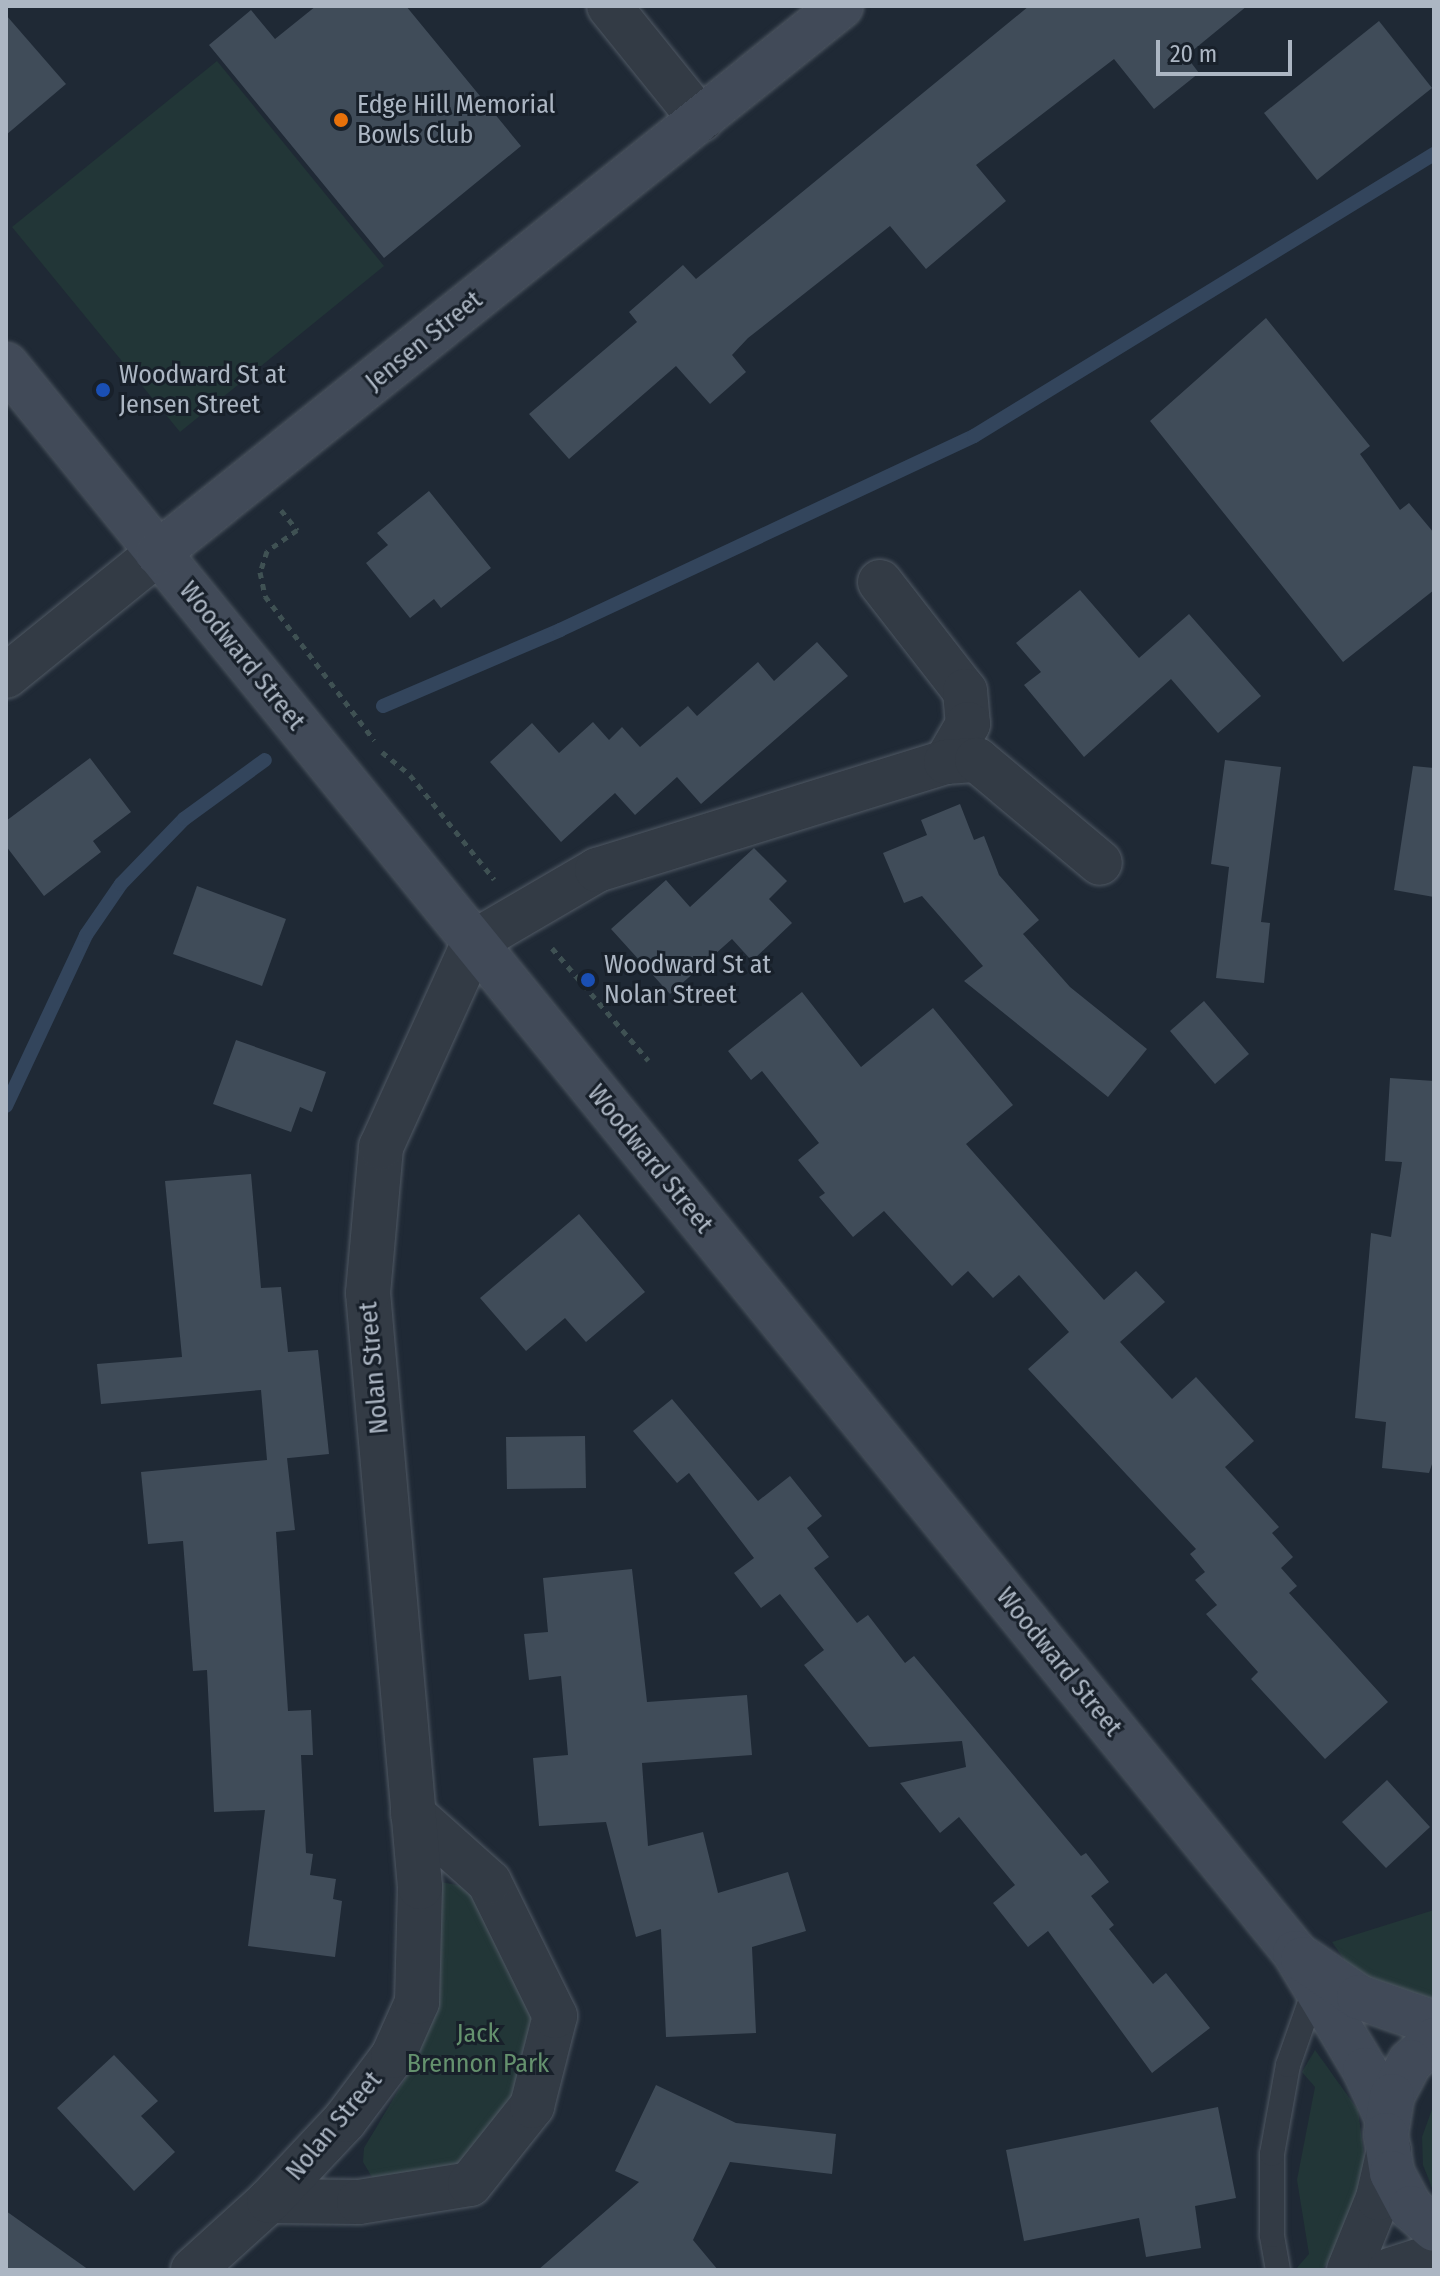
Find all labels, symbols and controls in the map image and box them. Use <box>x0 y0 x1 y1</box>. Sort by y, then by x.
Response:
scale bar <box>1160 24 1296 74</box>
text: 20 m <box>1170 40 1217 68</box>
place label: Edge Hill Memorial Bowls Club <box>357 89 555 150</box>
marker: Edge Hill Memorial Bowls Club <box>332 111 350 129</box>
street label: Jensen Street <box>359 284 489 398</box>
place label: Woodward St at Jensen Street <box>119 359 286 420</box>
marker: Woodward St at Jensen Street <box>94 381 112 399</box>
street label: Woodward Street <box>173 575 311 737</box>
place label: Woodward St at Nolan Street <box>604 949 771 1010</box>
marker: Woodward St at Nolan Street <box>579 971 597 989</box>
street label: Woodward Street <box>581 1078 719 1240</box>
street label: Nolan Street <box>353 1301 395 1435</box>
street label: Woodward Street <box>990 1581 1128 1743</box>
park label: Jack Brennon Park <box>407 2018 549 2080</box>
street label: Nolan Street <box>279 2065 389 2187</box>

